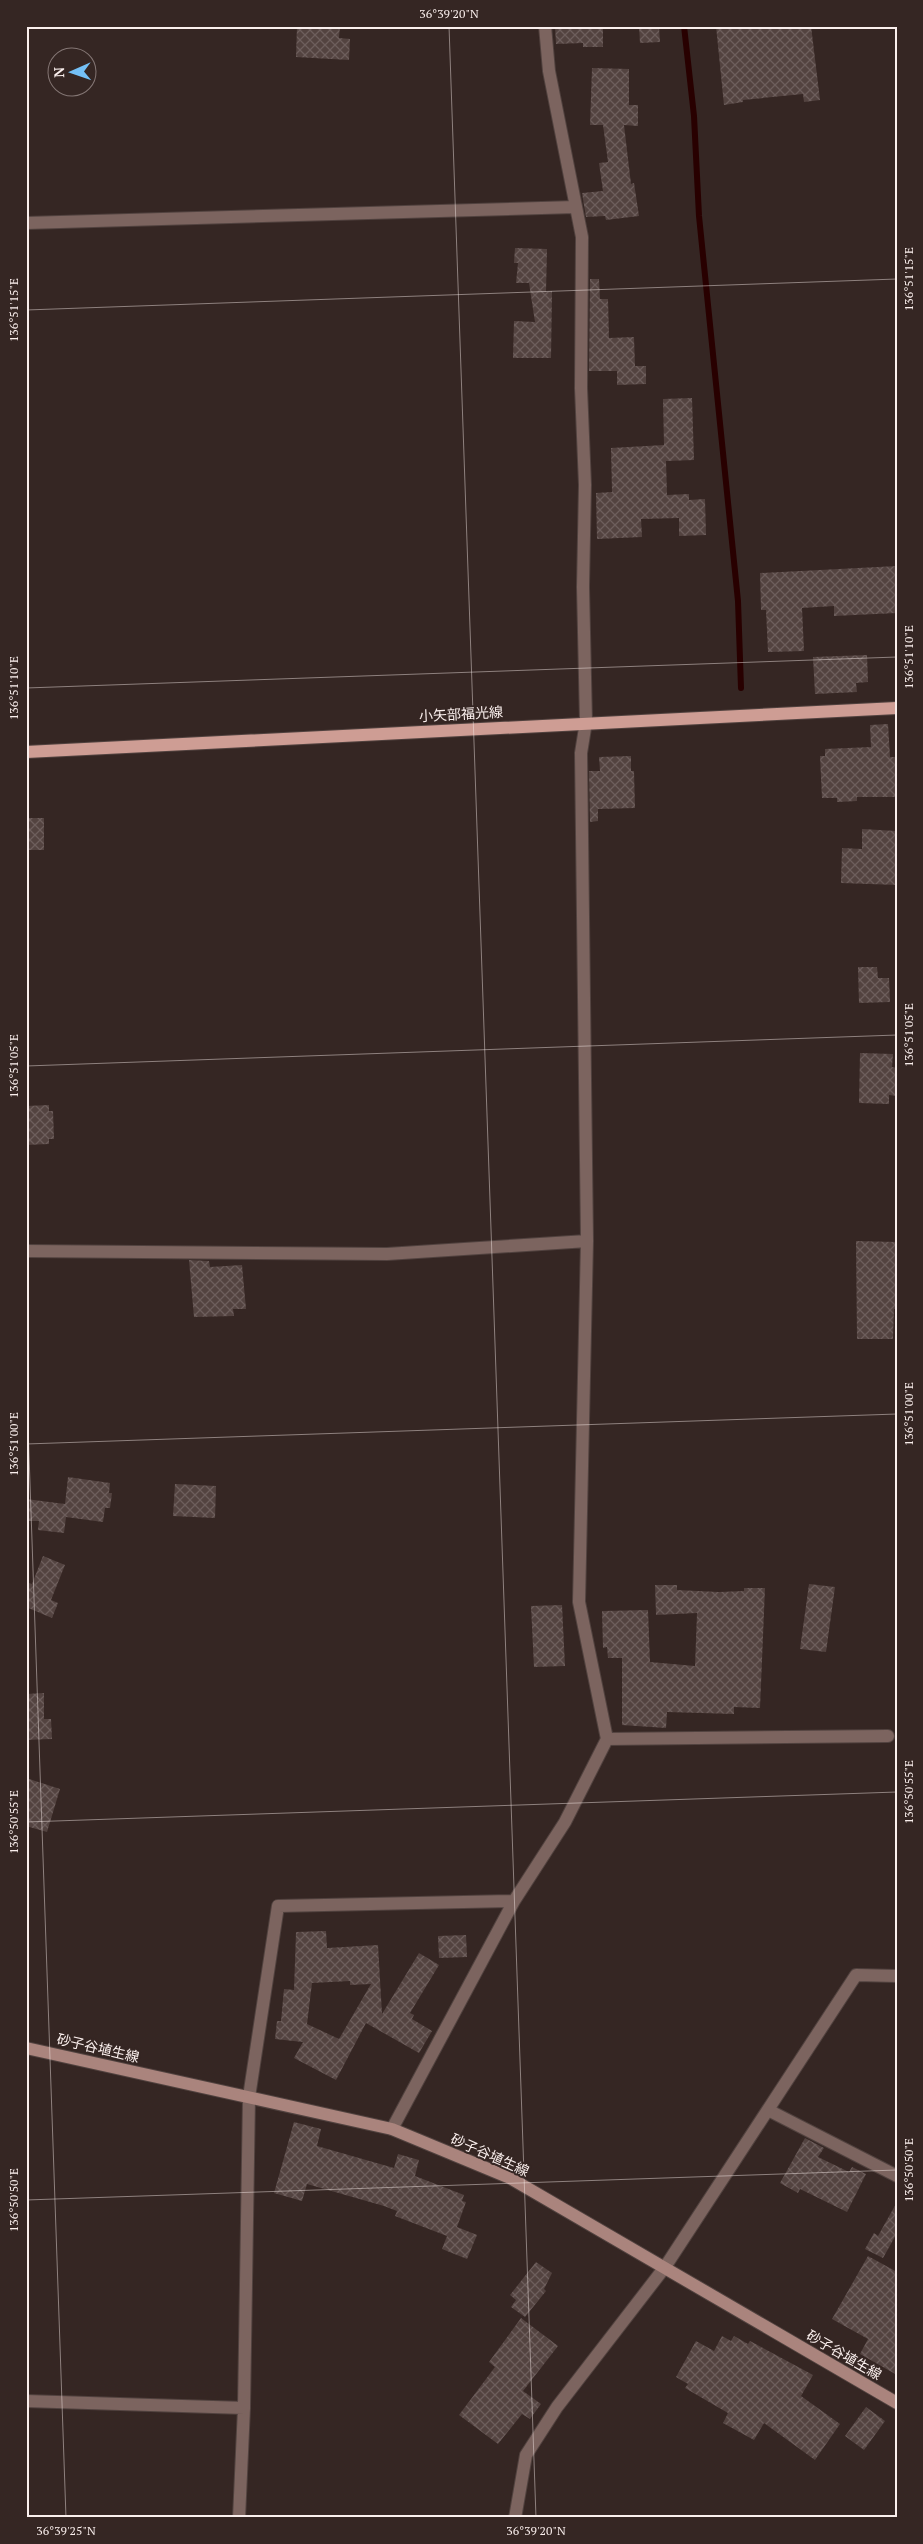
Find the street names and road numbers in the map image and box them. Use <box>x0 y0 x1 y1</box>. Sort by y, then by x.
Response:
street label: 小矢部福光線 <box>419 702 503 725</box>
street label: 砂子谷埴生線 <box>55 2029 141 2066</box>
street label: 砂子谷埴生線 <box>448 2129 532 2180</box>
street label: 砂子谷埴生線 <box>803 2325 885 2384</box>

